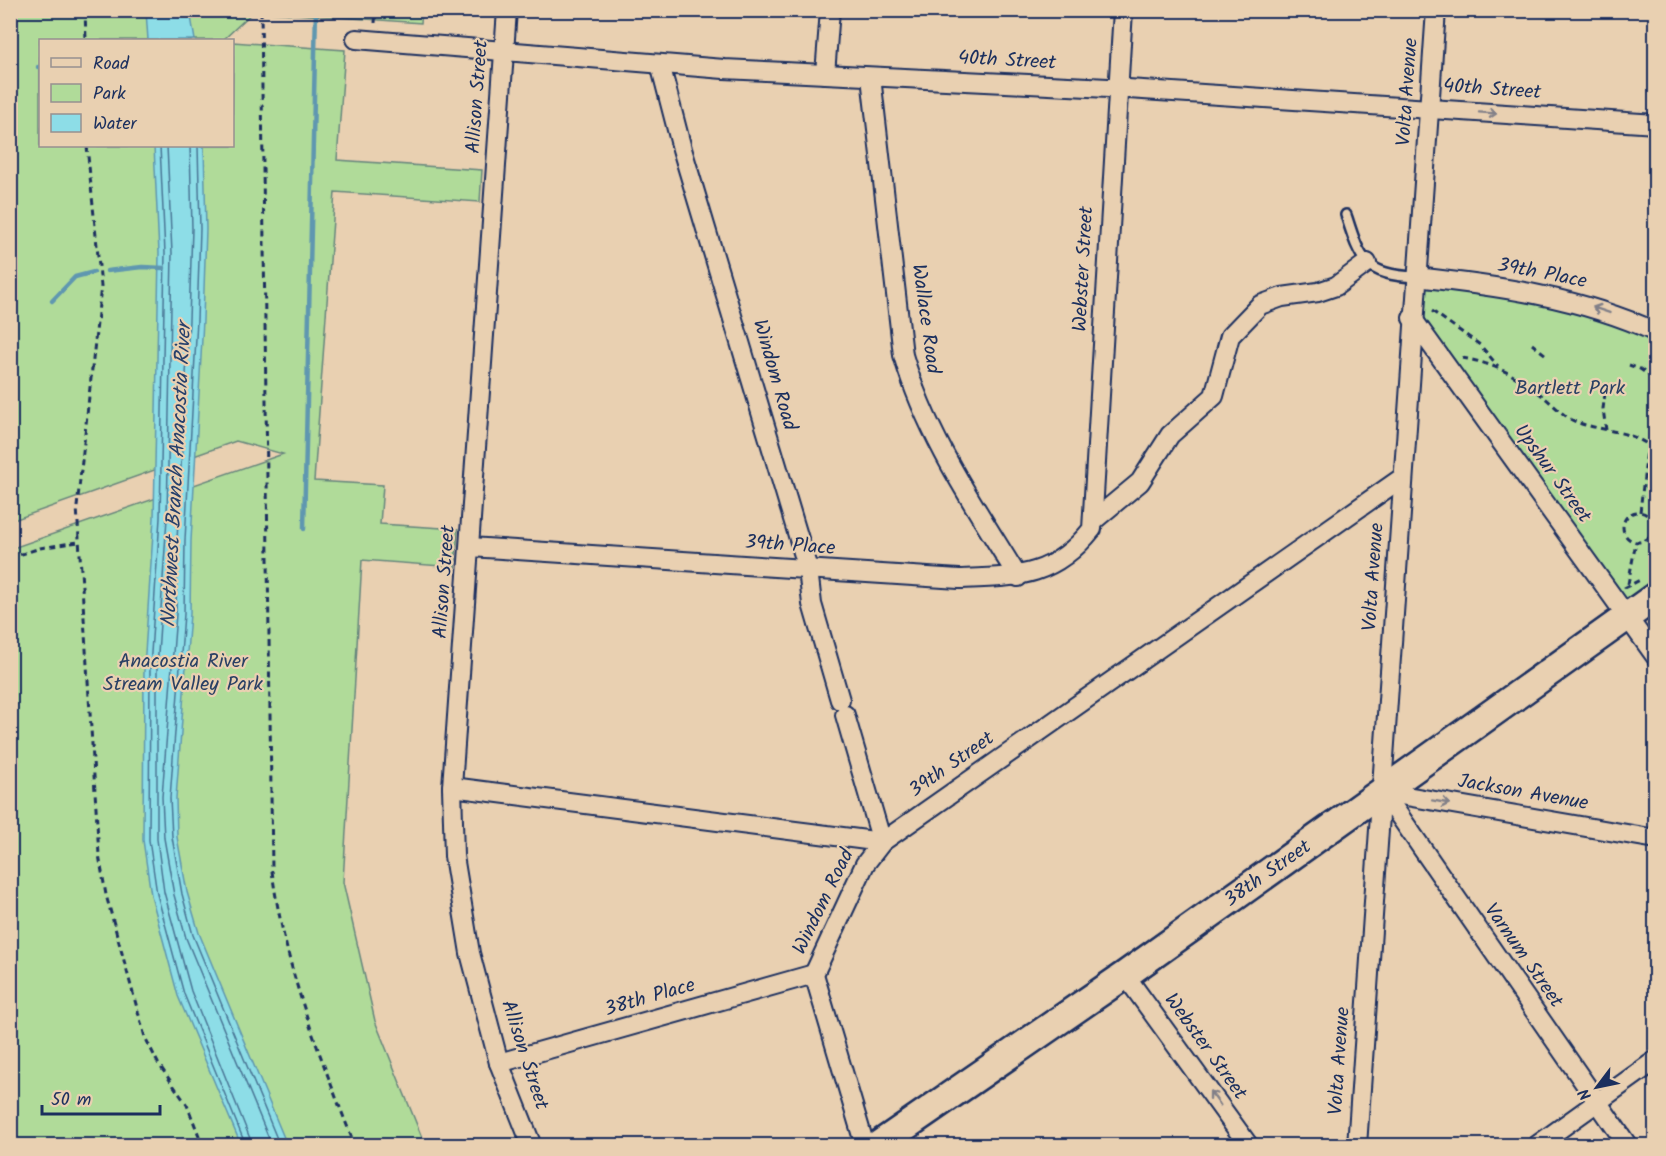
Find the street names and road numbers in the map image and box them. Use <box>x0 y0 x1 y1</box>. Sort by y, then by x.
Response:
street label: Volta Avenue <box>1388 37 1428 147</box>
street label: Allison Street <box>458 39 498 155</box>
street label: 40th Street <box>957 42 1057 80</box>
street label: 40th Street <box>1442 71 1542 109</box>
street label: Webster Street <box>1065 205 1103 333</box>
street label: 39th Place <box>1494 250 1590 298</box>
street label: Wallace Road <box>901 262 949 377</box>
street label: Windom Road <box>743 316 805 435</box>
street label: Upshur Street <box>1505 418 1599 530</box>
street label: Volta Avenue <box>1354 522 1394 632</box>
street label: Allison Street <box>425 524 465 640</box>
street label: 39th Place <box>744 527 836 565</box>
street label: 39th Street <box>903 724 1002 806</box>
street label: Jackson Avenue <box>1455 766 1591 820</box>
street label: 38th Street <box>1218 832 1319 916</box>
street label: Windom Road <box>785 843 864 960</box>
street label: Varnum Street <box>1475 897 1571 1015</box>
street label: 38th Place <box>601 970 699 1026</box>
street label: Webster Street <box>1155 987 1255 1107</box>
street label: Allison Street <box>491 996 557 1114</box>
street label: Volta Avenue <box>1320 1006 1360 1116</box>

